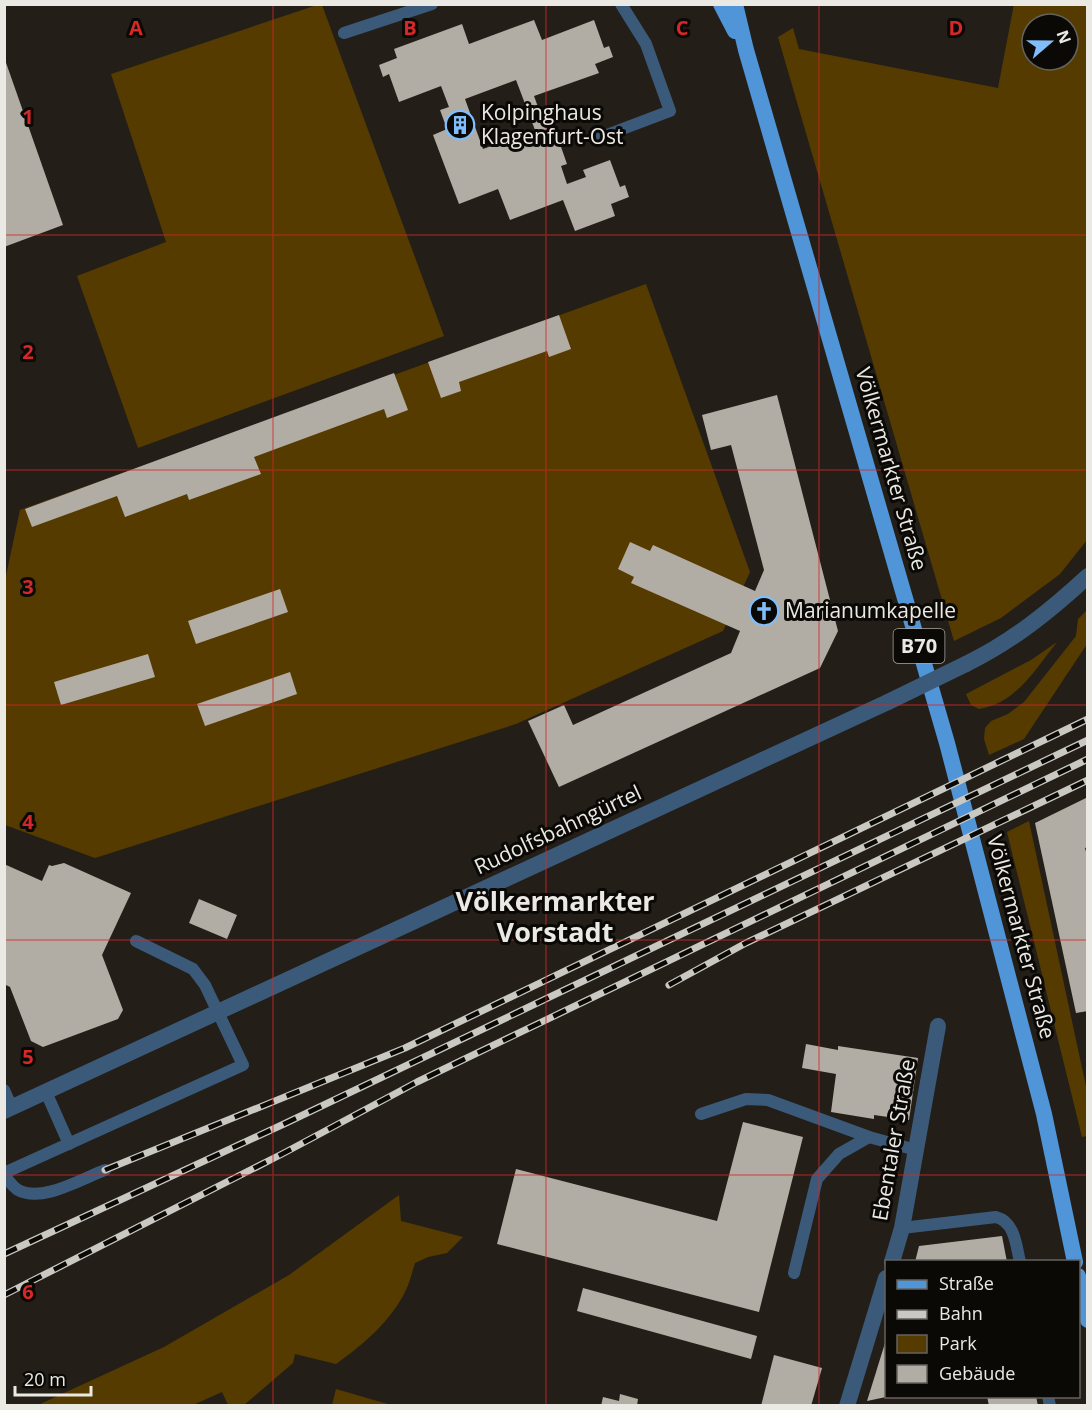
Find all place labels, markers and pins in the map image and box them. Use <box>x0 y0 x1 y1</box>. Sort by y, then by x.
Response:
place label: Kolpinghaus Klagenfurt-Ost <box>481 98 624 150</box>
building icon: Kolpinghaus Klagenfurt-Ost <box>444 109 476 141</box>
church icon: Marianumkapelle <box>748 595 780 627</box>
place label: Marianumkapelle <box>785 596 956 624</box>

